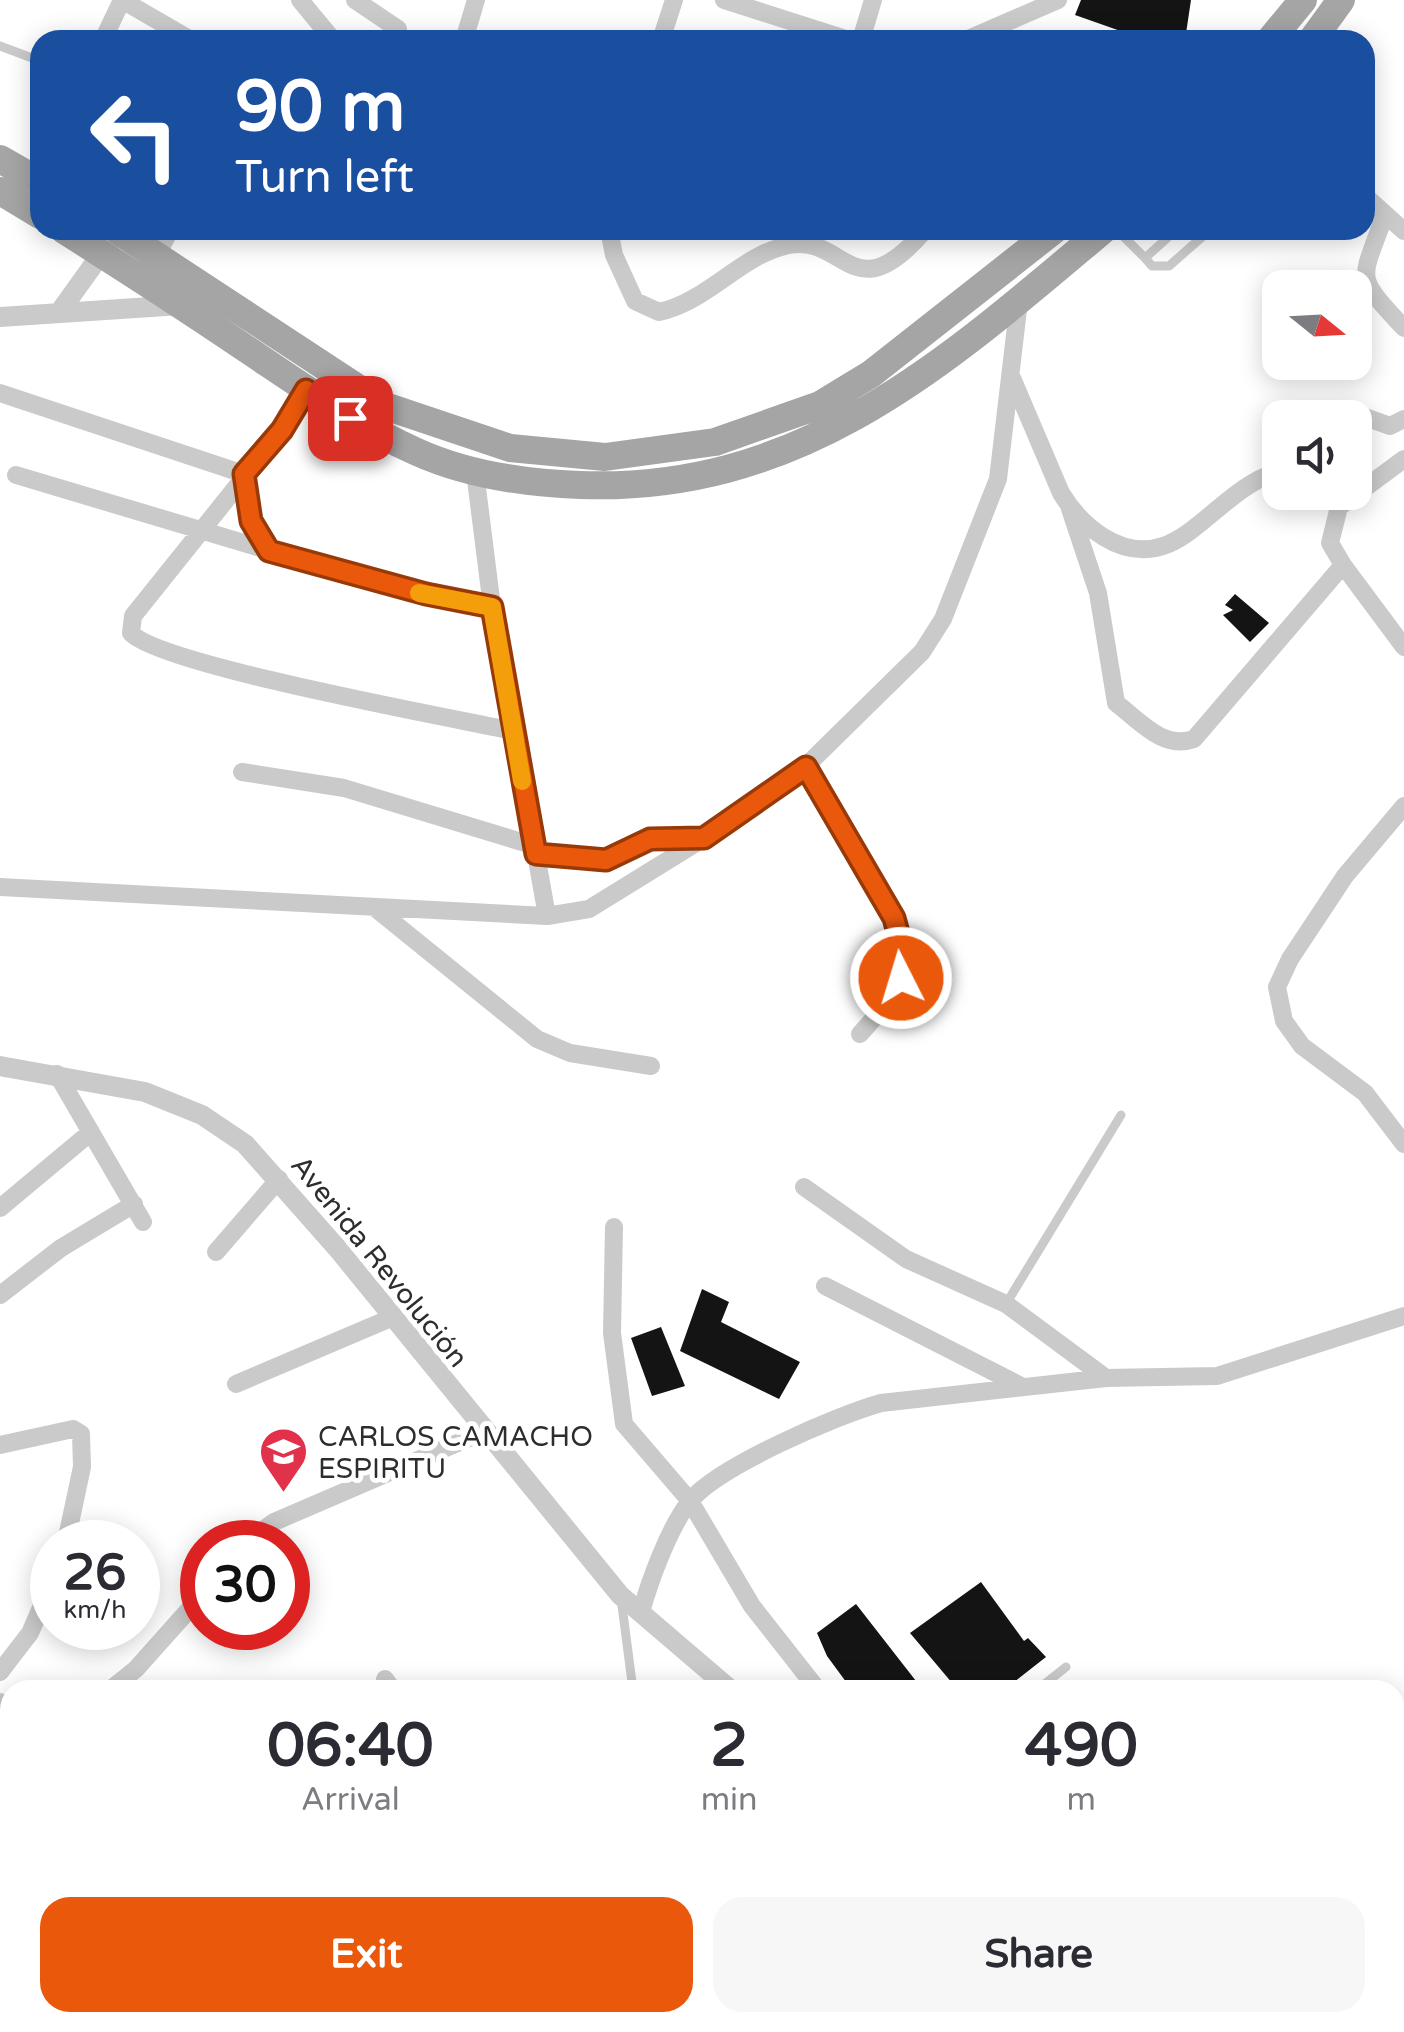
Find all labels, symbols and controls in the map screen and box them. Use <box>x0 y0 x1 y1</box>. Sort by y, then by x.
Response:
text: 90 m <box>235 66 405 150</box>
icon: left <box>70 70 200 200</box>
text: Turn left <box>235 151 414 205</box>
north arrow <box>1262 270 1372 380</box>
map controls <box>1262 270 1372 510</box>
pin <box>308 376 393 461</box>
icon: arrive <box>323 391 378 446</box>
button: sound <box>1262 400 1372 510</box>
position arrow <box>849 926 953 1030</box>
street label: Avenida Revolución <box>283 1149 475 1374</box>
place label: CARLOS CAMACHO ESPIRITU <box>318 1420 593 1486</box>
school or university icon: CARLOS CAMACHO ESPIRITU <box>257 1426 309 1494</box>
speed limit sign: 30 <box>180 1520 310 1650</box>
text: 26 <box>64 1543 126 1603</box>
text: km/h <box>64 1595 126 1625</box>
text: 06:40 <box>267 1710 434 1782</box>
text: 2 <box>710 1710 748 1782</box>
text: 490 <box>1025 1710 1138 1782</box>
text: Arrival <box>301 1781 400 1819</box>
text: min <box>701 1781 758 1819</box>
text: m <box>1067 1781 1096 1819</box>
button: Exit <box>40 1897 693 2012</box>
button: Share <box>713 1897 1365 2012</box>

